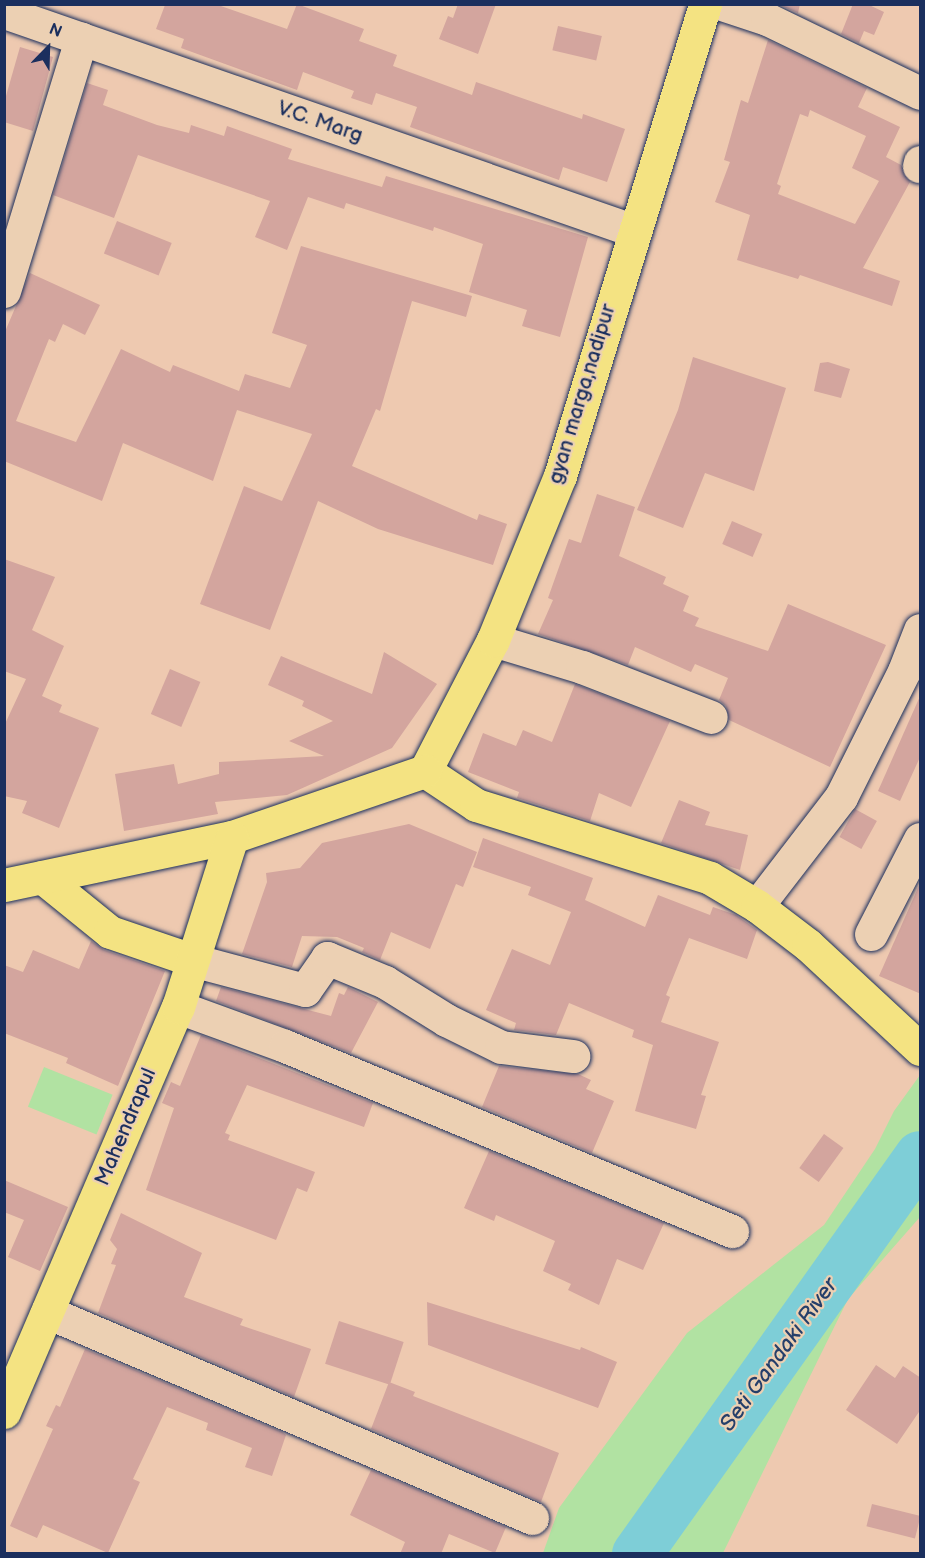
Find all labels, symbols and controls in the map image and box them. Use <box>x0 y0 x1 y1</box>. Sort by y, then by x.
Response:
north arrow <box>18 18 78 78</box>
text: N <box>46 20 64 42</box>
street label: V.C. Marg <box>274 96 366 148</box>
street label: gyan marga,nadipur <box>543 301 621 487</box>
street label: Mahendrapul <box>90 1064 162 1190</box>
water label: Seti Gandaki River <box>714 1273 844 1437</box>

